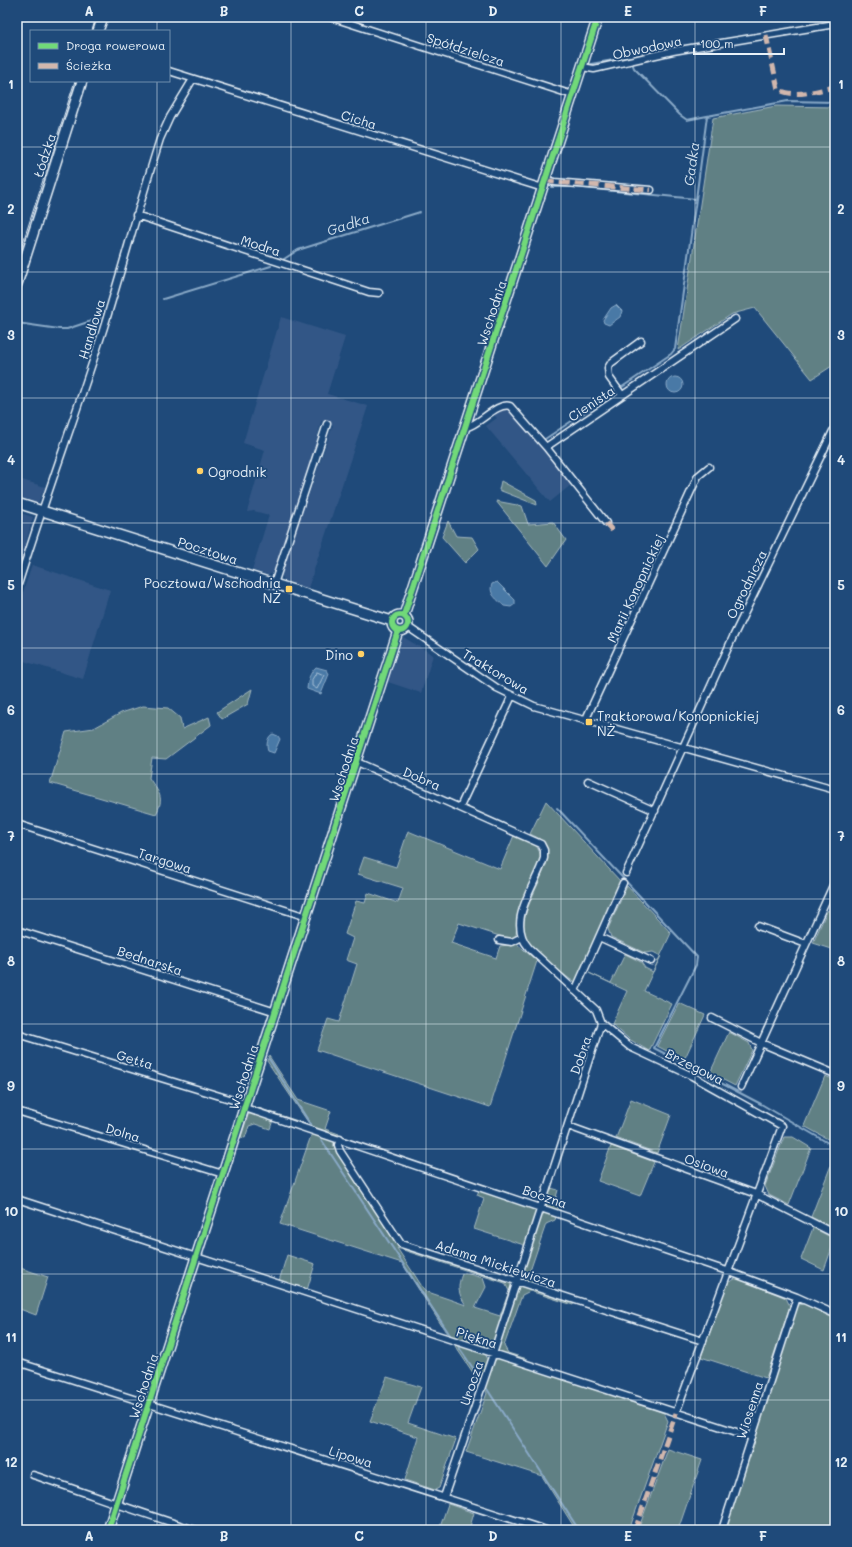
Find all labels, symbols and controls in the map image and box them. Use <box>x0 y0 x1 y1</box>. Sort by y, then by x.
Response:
text: A <box>84 2 94 19</box>
text: B <box>220 2 229 19</box>
text: C <box>354 2 364 19</box>
text: D <box>488 2 498 19</box>
text: E <box>624 2 632 19</box>
text: F <box>759 2 767 19</box>
street label: Spółdzielcza <box>425 28 507 70</box>
legend <box>30 30 170 82</box>
scale bar <box>694 30 784 56</box>
street label: Obwodowa <box>611 31 683 63</box>
text: 100 m <box>700 35 734 51</box>
text: Droga rowerowa <box>66 37 165 53</box>
text: Ścieżka <box>66 57 111 73</box>
text: 1 <box>8 75 14 92</box>
text: 1 <box>838 75 844 92</box>
street label: Cicha <box>339 106 379 132</box>
street label: Łódzka <box>29 131 59 179</box>
water label: Gadka <box>679 141 703 187</box>
text: 2 <box>7 200 15 217</box>
text: 2 <box>837 200 845 217</box>
water label: Gadka <box>324 208 372 240</box>
street label: Modra <box>239 231 283 259</box>
street label: Wschodnia <box>472 278 510 348</box>
street label: Handlowa <box>74 297 108 361</box>
text: 3 <box>7 326 15 343</box>
text: 3 <box>837 326 845 343</box>
street label: Cienista <box>564 381 618 425</box>
text: 4 <box>7 451 15 468</box>
text: 4 <box>837 451 845 468</box>
place label: Ogrodnik <box>208 463 266 480</box>
marker: Ogrodnik <box>195 466 205 476</box>
street label: Marii Konopnickiej <box>602 531 668 645</box>
street label: Pocztowa <box>176 532 240 568</box>
street label: Ogrodnicza <box>722 547 770 621</box>
place label: Pocztowa/Wschodnia NŻ <box>144 574 281 606</box>
text: 5 <box>7 576 15 593</box>
text: 5 <box>837 576 845 593</box>
marker: Pocztowa/Wschodnia NŻ <box>284 584 294 594</box>
street label: Traktorowa <box>460 644 532 698</box>
place label: Dino <box>325 646 353 663</box>
marker: Dino <box>356 649 366 659</box>
text: 6 <box>7 701 15 718</box>
text: 6 <box>837 701 845 718</box>
place label: Traktorowa/Konopnickiej NŻ <box>597 707 759 739</box>
marker: Traktorowa/Konopnickiej NŻ <box>584 717 594 727</box>
street label: Wschodnia <box>324 734 362 804</box>
street label: Dobra <box>400 762 444 794</box>
text: 7 <box>7 827 15 844</box>
text: 7 <box>837 827 845 844</box>
street label: Targowa <box>136 843 194 877</box>
street label: Bednarska <box>115 941 185 979</box>
text: 8 <box>7 952 15 969</box>
text: 8 <box>837 952 845 969</box>
street label: Dobra <box>566 1034 594 1076</box>
street label: Wschodnia <box>224 1042 262 1112</box>
street label: Brzegowa <box>663 1044 727 1088</box>
street label: Getta <box>115 1045 155 1073</box>
text: 9 <box>7 1077 15 1094</box>
text: 9 <box>837 1077 845 1094</box>
street label: Dolna <box>104 1119 142 1145</box>
street label: Osiowa <box>682 1149 732 1181</box>
street label: Boczna <box>521 1180 569 1212</box>
text: 10 <box>4 1202 18 1219</box>
text: 10 <box>834 1202 848 1219</box>
street label: Adama Mickiewicza <box>434 1235 558 1291</box>
street label: Piękna <box>454 1322 500 1352</box>
text: 11 <box>5 1328 17 1345</box>
text: 11 <box>835 1328 847 1345</box>
street label: Wschodnia <box>124 1351 162 1421</box>
street label: Urocza <box>455 1359 487 1407</box>
street label: Wiosenna <box>732 1379 766 1441</box>
street label: Lipowa <box>327 1441 375 1471</box>
text: 12 <box>4 1453 18 1470</box>
text: 12 <box>834 1453 848 1470</box>
text: A <box>84 1527 94 1544</box>
text: B <box>220 1527 229 1544</box>
text: C <box>354 1527 364 1544</box>
text: D <box>488 1527 498 1544</box>
text: E <box>624 1527 632 1544</box>
text: F <box>759 1527 767 1544</box>

